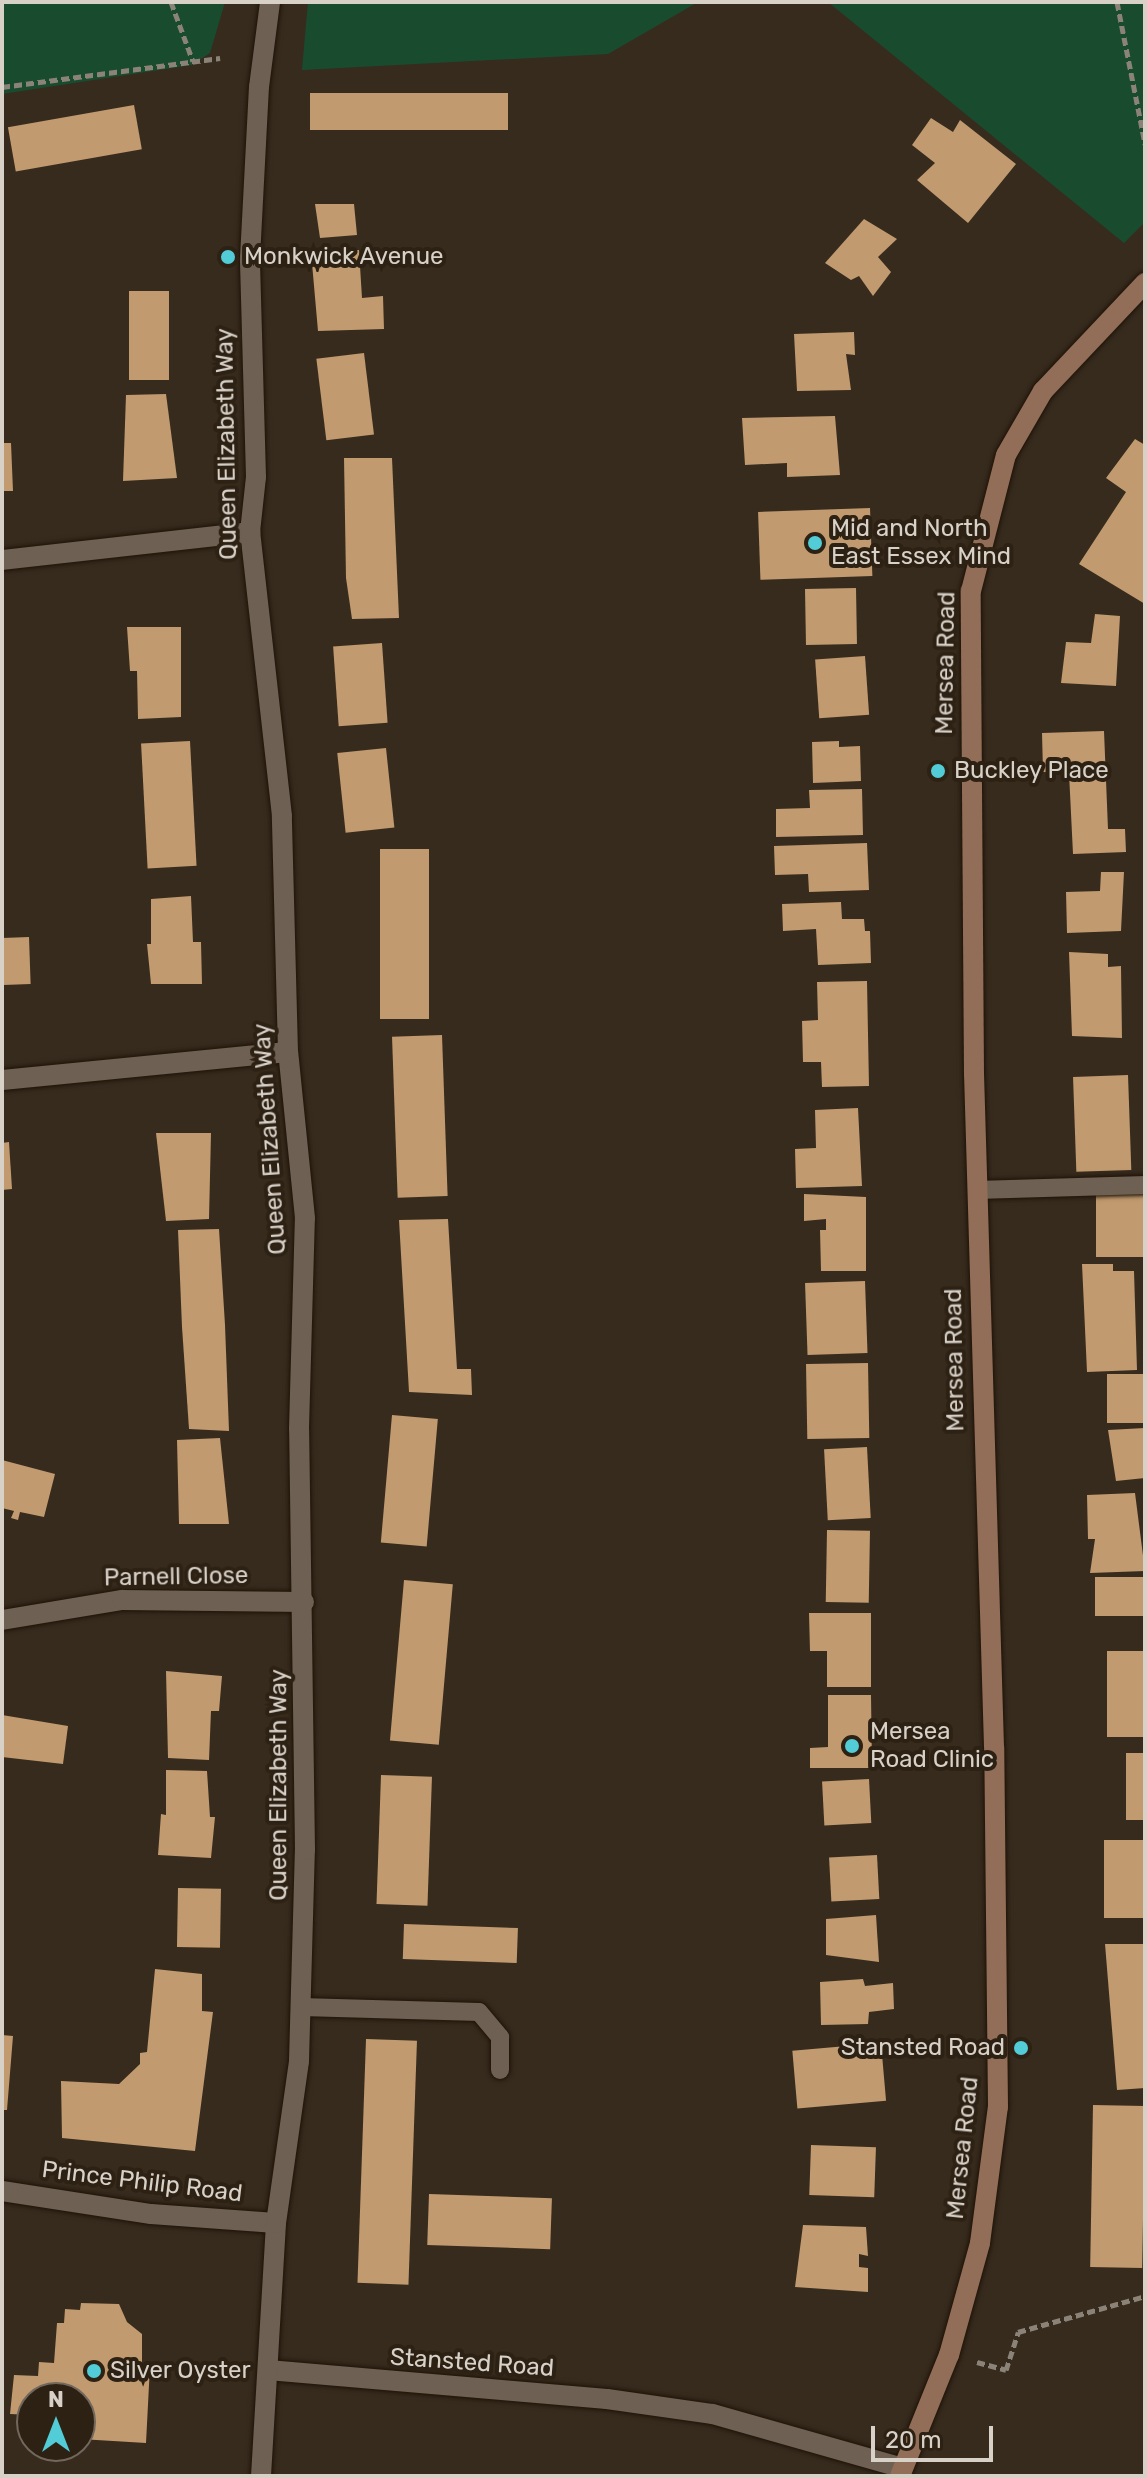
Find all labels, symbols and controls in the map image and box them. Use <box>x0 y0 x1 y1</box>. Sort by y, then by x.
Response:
place label: Monkwick Avenue <box>244 243 444 271</box>
marker: Monkwick Avenue <box>219 248 237 266</box>
street label: Queen Elizabeth Way <box>211 328 243 560</box>
place label: Mid and North East Essex Mind <box>831 515 1011 571</box>
marker: Mid and North East Essex Mind <box>806 534 824 552</box>
street label: Mersea Road <box>930 591 962 735</box>
place label: Buckley Place <box>954 757 1109 785</box>
marker: Buckley Place <box>929 762 947 780</box>
street label: Queen Elizabeth Way <box>248 1022 292 1256</box>
street label: Mersea Road <box>939 1288 971 1432</box>
street label: Parnell Close <box>104 1561 248 1593</box>
street label: Queen Elizabeth Way <box>265 1669 293 1901</box>
place label: Mersea Road Clinic <box>870 1718 994 1774</box>
marker: Mersea Road Clinic <box>841 1735 863 1757</box>
place label: Stansted Road <box>841 2034 1005 2062</box>
marker: Stansted Road <box>1012 2039 1030 2057</box>
street label: Mersea Road <box>941 2075 985 2221</box>
street label: Prince Philip Road <box>40 2155 244 2209</box>
street label: Stansted Road <box>389 2343 555 2383</box>
place label: Silver Oyster <box>110 2357 251 2385</box>
marker: Silver Oyster <box>85 2362 103 2380</box>
north arrow <box>16 2382 96 2462</box>
text: N <box>48 2386 64 2413</box>
scale bar <box>875 2410 997 2460</box>
text: 20 m <box>885 2426 942 2454</box>

